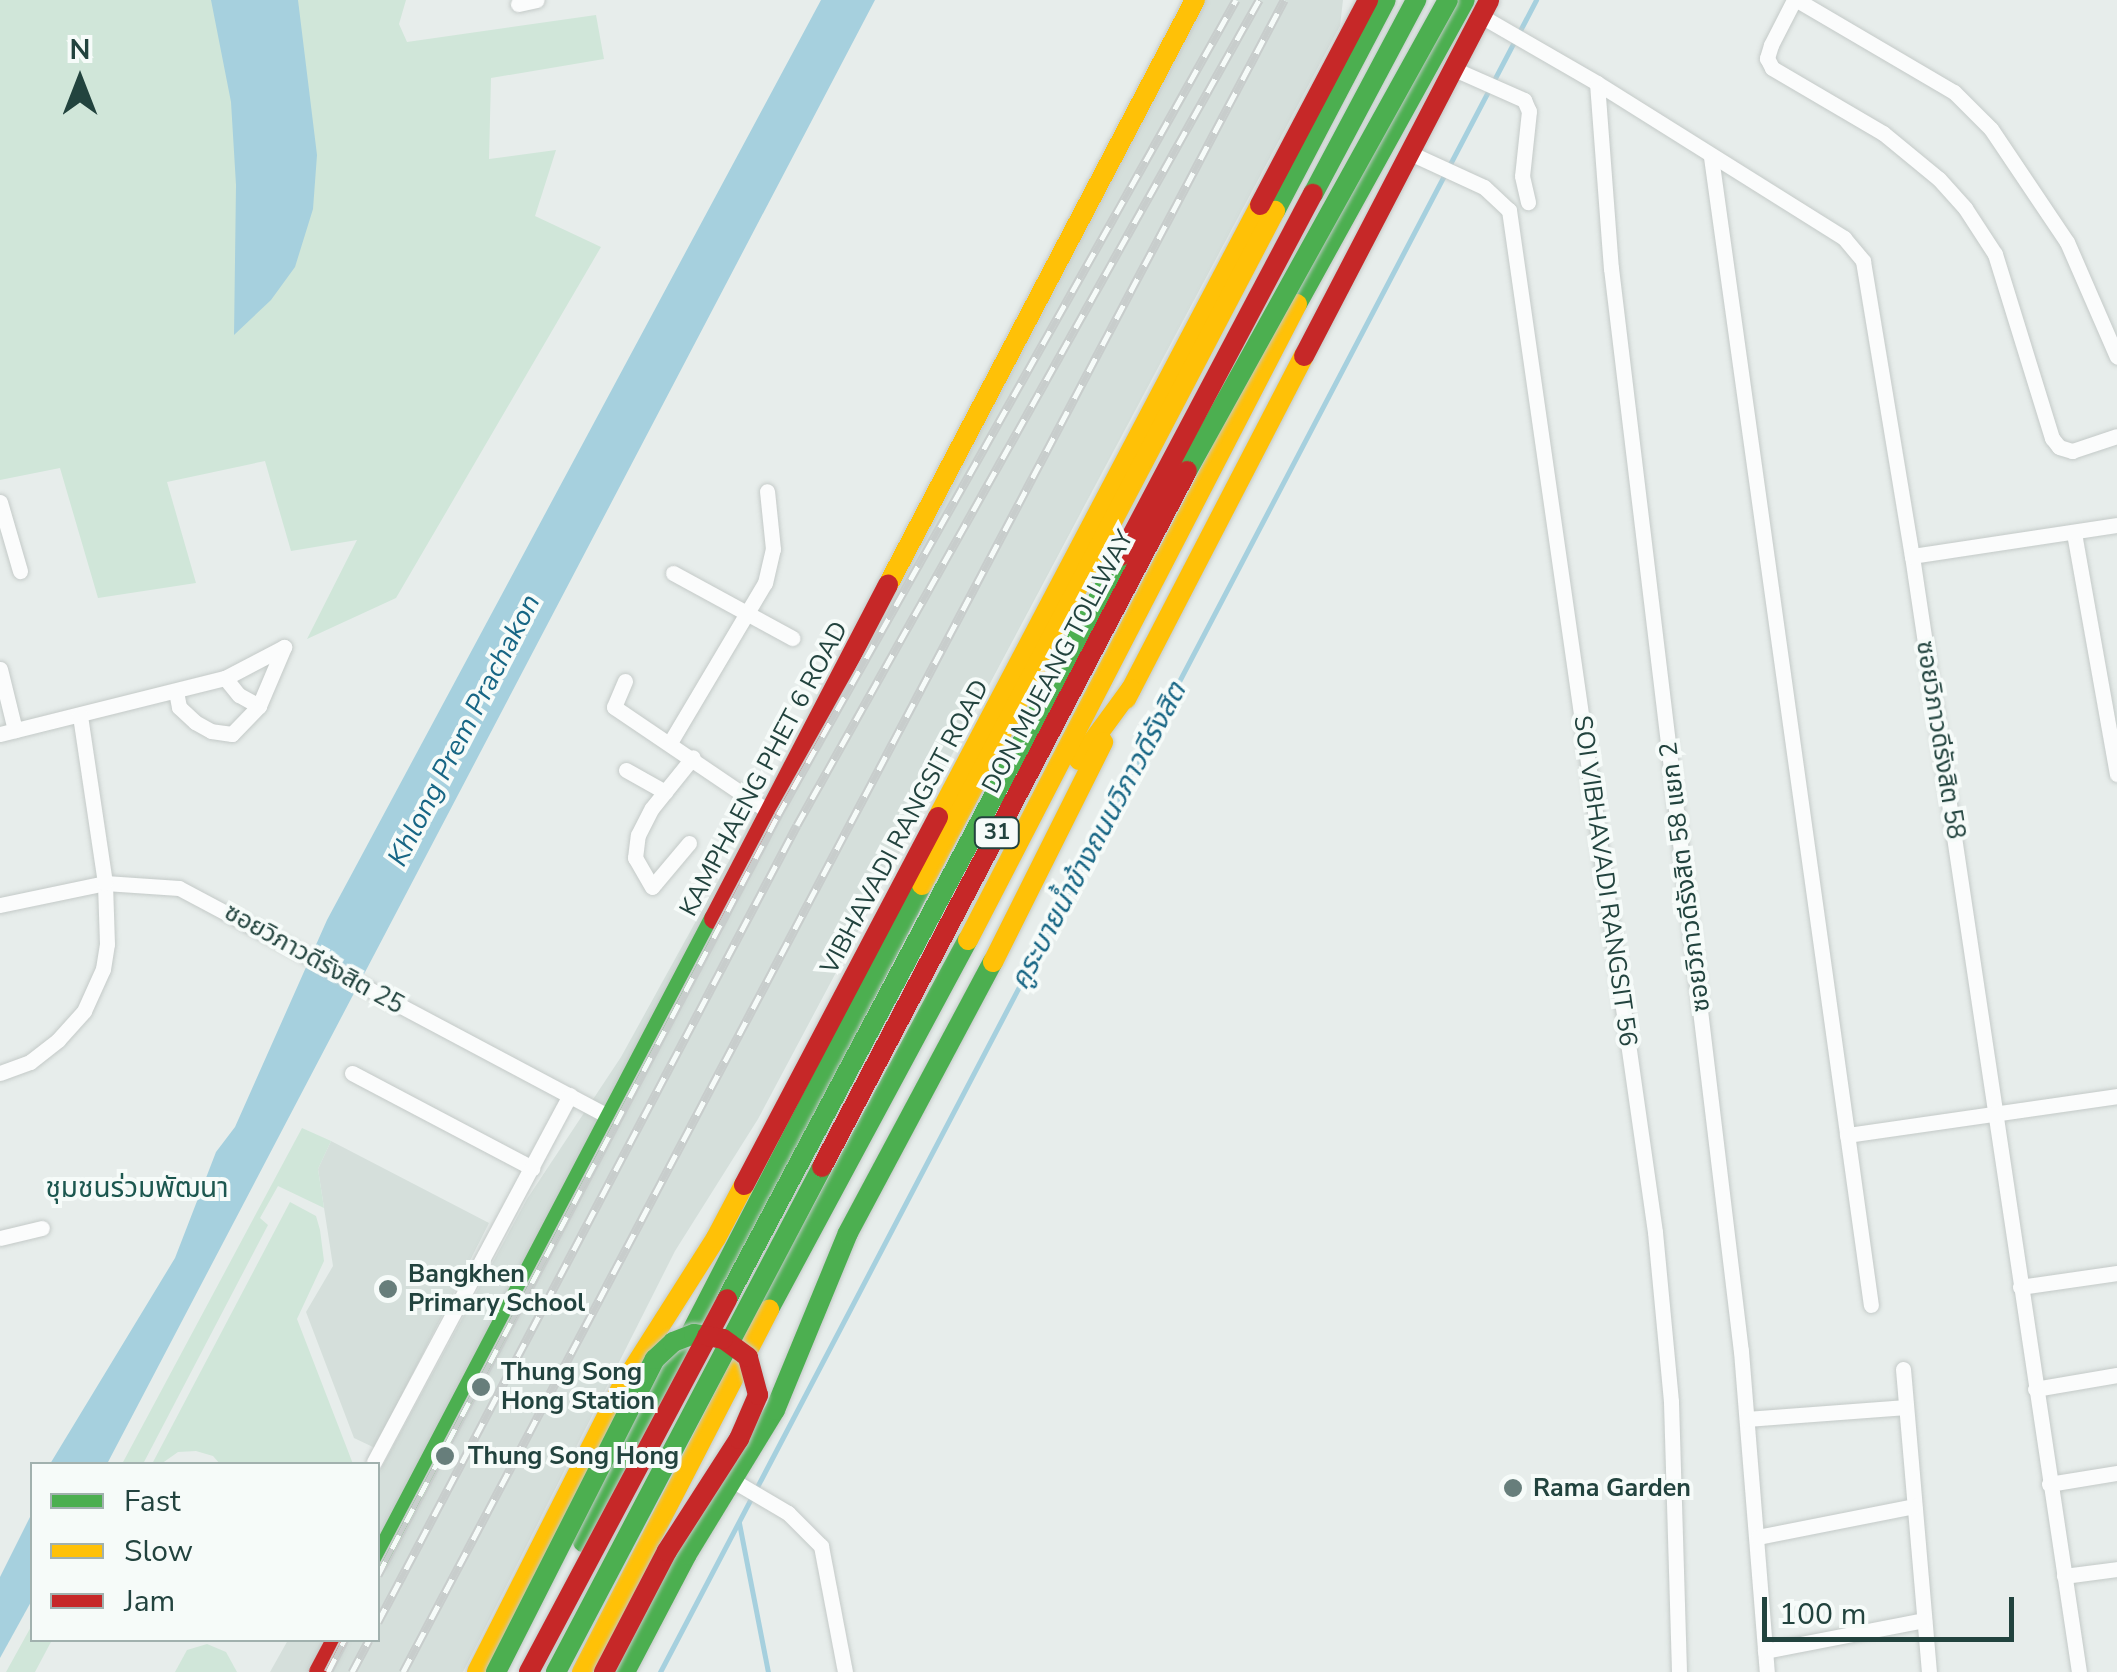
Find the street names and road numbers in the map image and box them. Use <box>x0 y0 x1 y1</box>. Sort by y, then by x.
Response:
street label: DON MUEANG TOLLWAY <box>976 525 1140 799</box>
street label: KAMPHAENG PHET 6 ROAD <box>673 616 855 922</box>
street label: ซอยวิภาวดีรังสิต 58 <box>1909 639 1971 841</box>
street label: VIBHAVADI RANGSIT ROAD <box>815 675 995 979</box>
street label: SOI VIBHAVADI RANGSIT 56 <box>1567 714 1643 1048</box>
street label: ซอยวิภาวดีรังสิต 58 แยก 2 <box>1654 740 1716 1014</box>
road number: 31 <box>972 816 1022 850</box>
street label: ซอยวิภาวดีรังสิต 25 <box>219 897 409 1021</box>

